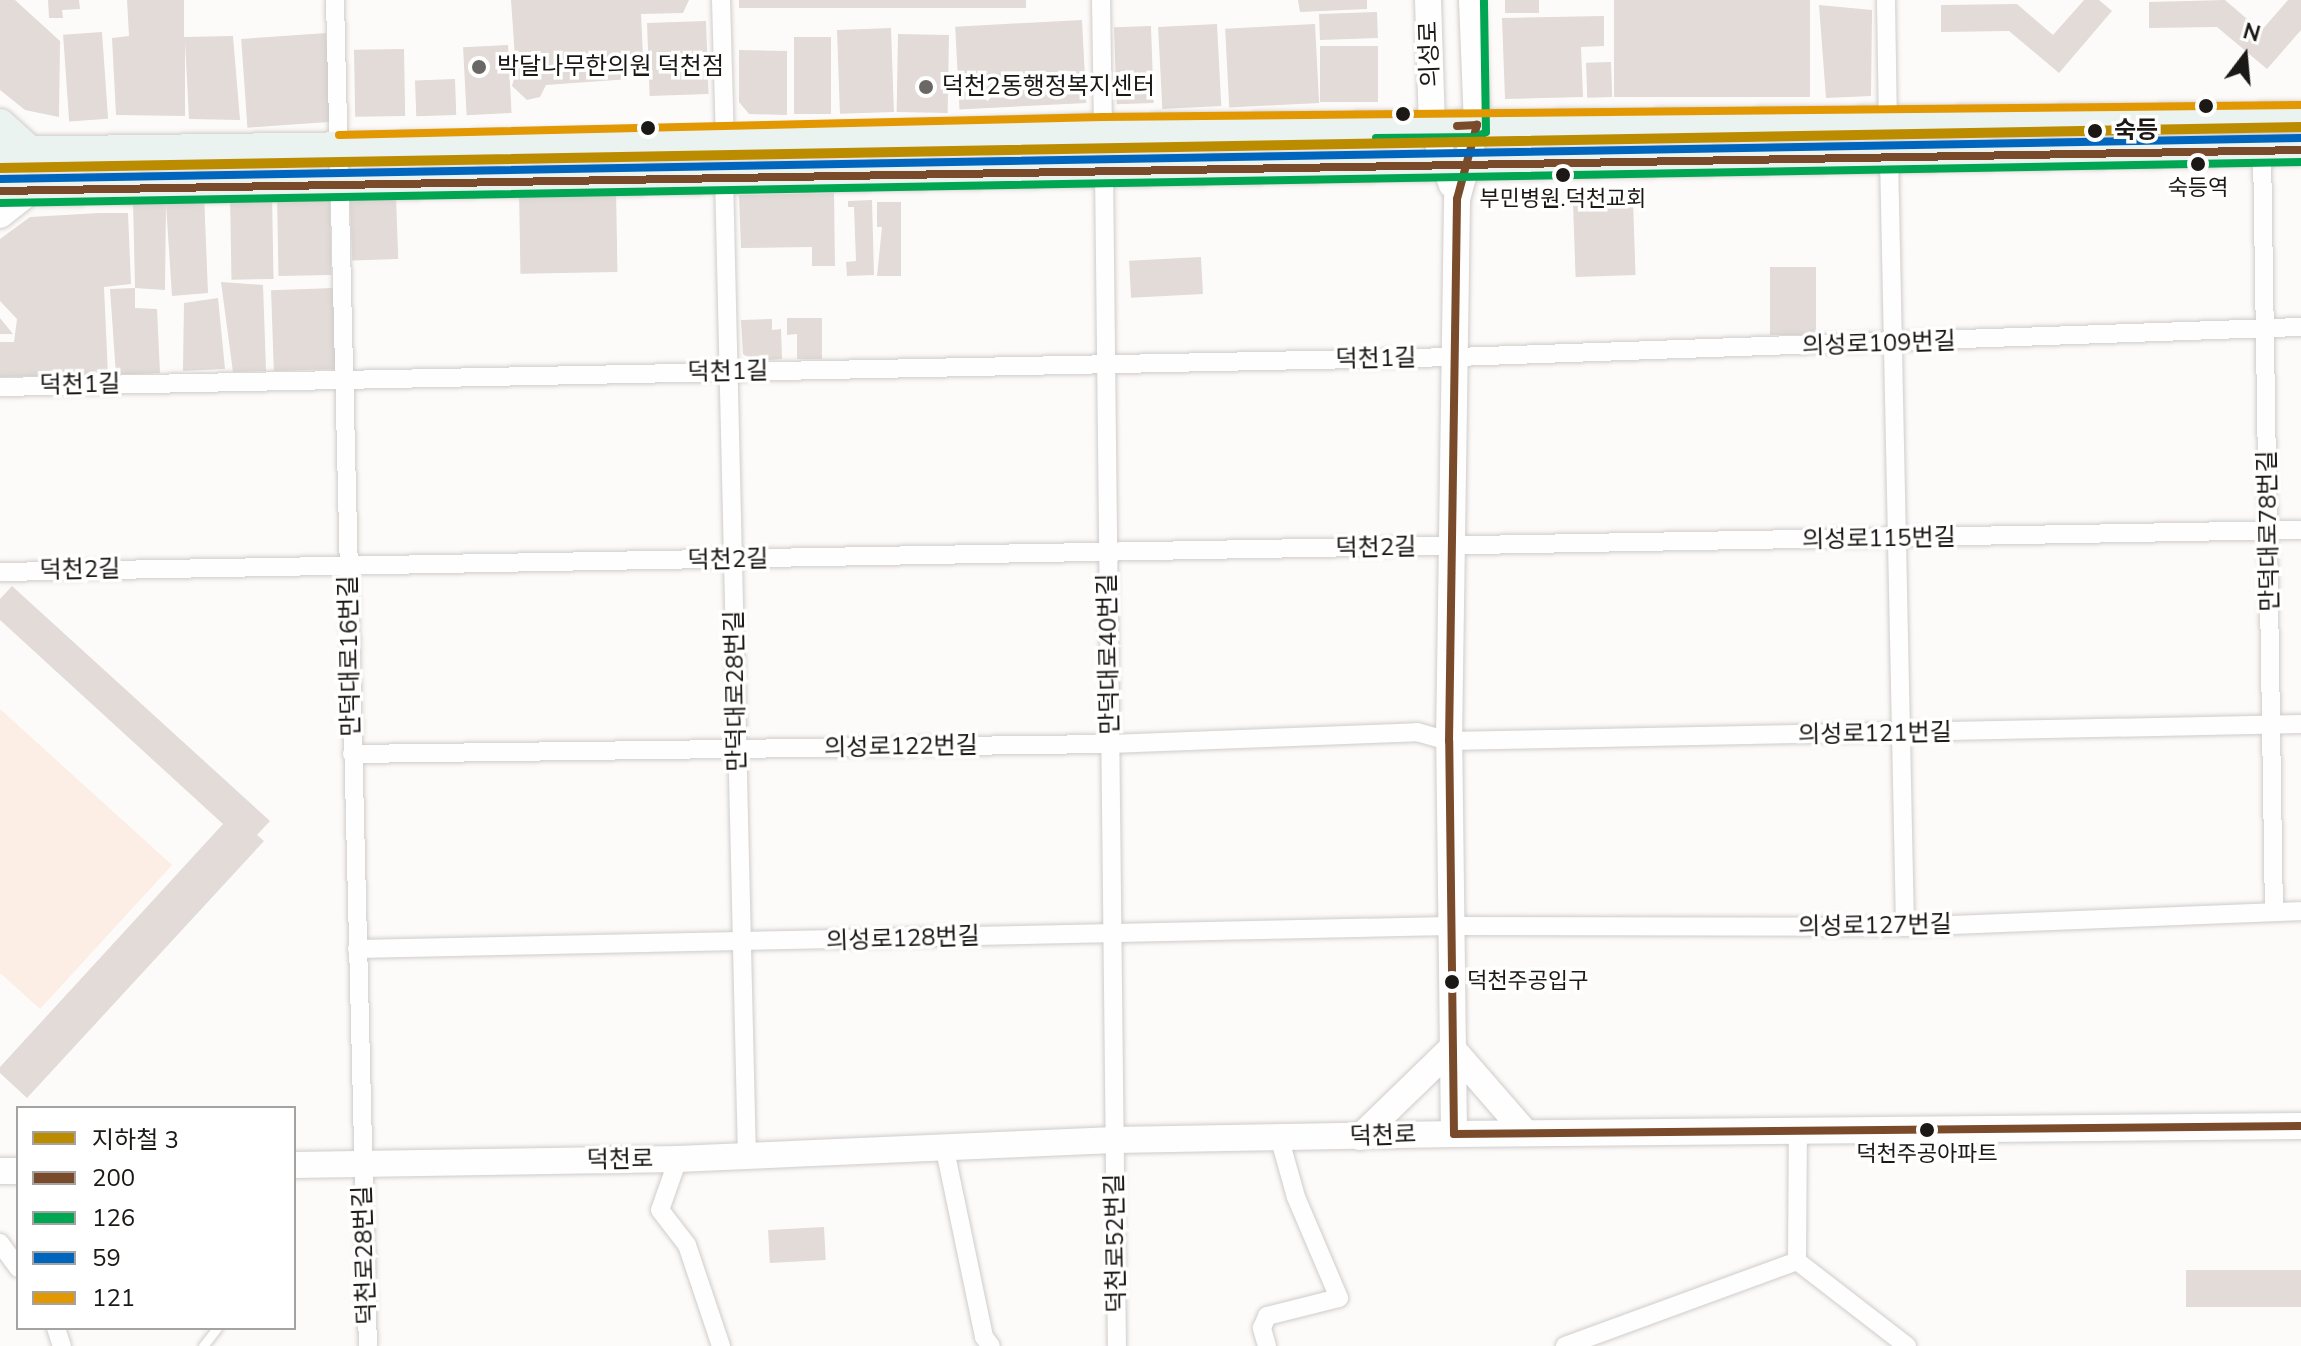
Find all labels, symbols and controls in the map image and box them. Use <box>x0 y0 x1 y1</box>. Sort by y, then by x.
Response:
north arrow <box>2205 16 2285 96</box>
text: N <box>2240 16 2264 50</box>
street label: 의성로 <box>1414 20 1446 88</box>
place label: 박달나무한의원 덕천점 <box>497 53 724 81</box>
marker: 박달나무한의원 덕천점 <box>468 56 490 78</box>
place label: 덕천2동행정복지센터 <box>942 73 1155 101</box>
marker: 덕천2동행정복지센터 <box>917 78 935 96</box>
unlabelled marker <box>2198 98 2214 114</box>
unlabelled marker <box>1395 106 1411 122</box>
place label: 숙등 <box>2114 117 2158 145</box>
marker: 숙등 <box>2083 119 2107 143</box>
unlabelled marker <box>640 120 656 136</box>
marker: 숙등역 <box>2190 156 2206 172</box>
marker: 부민병원.덕천교회 <box>1555 167 1571 183</box>
place label: 숙등역 <box>2168 176 2228 202</box>
place label: 부민병원.덕천교회 <box>1480 187 1646 213</box>
street label: 의성로109번길 <box>1802 327 1956 361</box>
street label: 덕천1길 <box>1335 344 1417 374</box>
street label: 덕천1길 <box>687 357 769 387</box>
street label: 덕천1길 <box>39 370 121 400</box>
street label: 만덕대로78번길 <box>2253 450 2285 612</box>
street label: 의성로115번길 <box>1802 523 1956 555</box>
street label: 덕천2길 <box>1335 533 1417 563</box>
street label: 덕천2길 <box>687 545 769 575</box>
street label: 덕천2길 <box>39 555 121 585</box>
street label: 만덕대로40번길 <box>1093 573 1125 735</box>
street label: 만덕대로16번길 <box>334 575 366 737</box>
street label: 만덕대로28번길 <box>720 610 752 772</box>
street label: 의성로121번길 <box>1798 718 1952 750</box>
street label: 의성로122번길 <box>824 731 978 763</box>
street label: 의성로127번길 <box>1798 910 1952 942</box>
street label: 의성로128번길 <box>826 922 980 956</box>
place label: 덕천주공입구 <box>1467 969 1588 995</box>
marker: 덕천주공입구 <box>1444 974 1460 990</box>
legend <box>16 1106 296 1330</box>
street label: 덕천로 <box>1349 1120 1417 1152</box>
marker: 덕천주공아파트 <box>1919 1122 1935 1138</box>
text: 지하철 3 <box>92 1124 179 1156</box>
place label: 덕천주공아파트 <box>1856 1142 1998 1168</box>
street label: 덕천로 <box>587 1145 653 1175</box>
text: 200 <box>92 1162 135 1194</box>
street label: 덕천로52번길 <box>1100 1173 1132 1313</box>
street label: 덕천로28번길 <box>348 1185 382 1325</box>
text: 126 <box>92 1202 135 1234</box>
text: 59 <box>92 1242 121 1274</box>
text: 121 <box>92 1282 135 1314</box>

